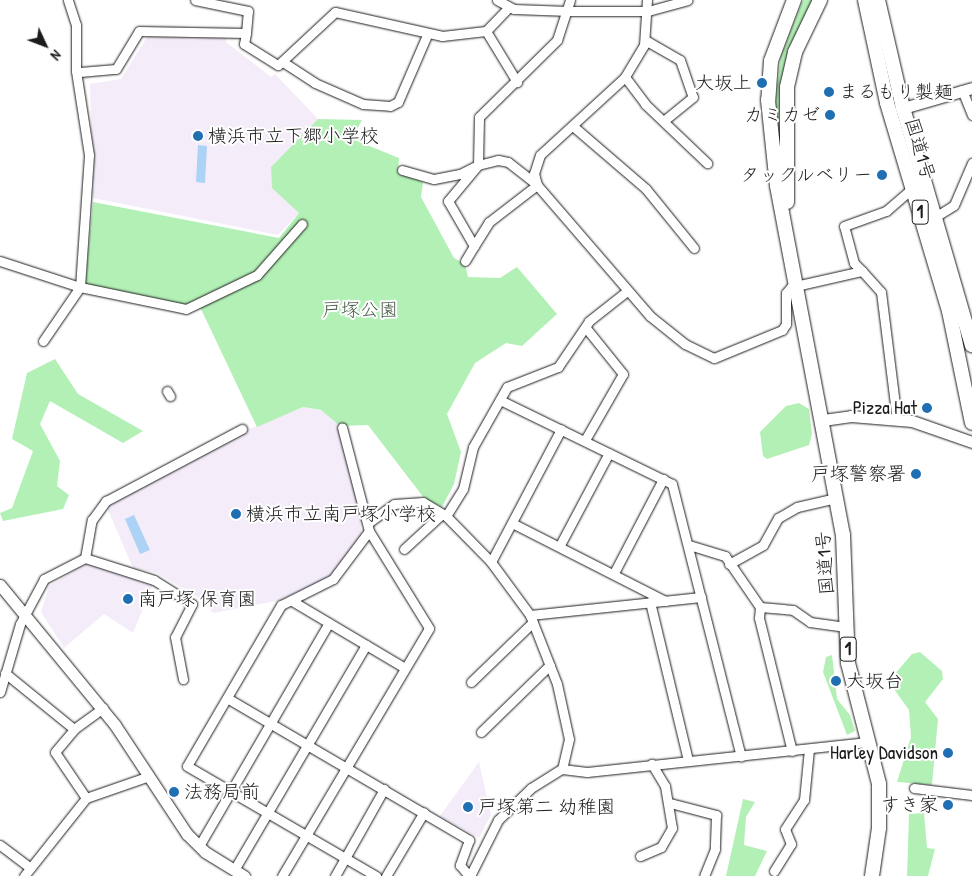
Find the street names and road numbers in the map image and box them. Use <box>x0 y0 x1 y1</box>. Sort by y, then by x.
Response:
street label: 国道1号 <box>900 115 940 183</box>
road number: 1 <box>911 196 929 228</box>
street label: 国道1号 <box>811 530 839 596</box>
road number: 1 <box>839 634 857 664</box>

